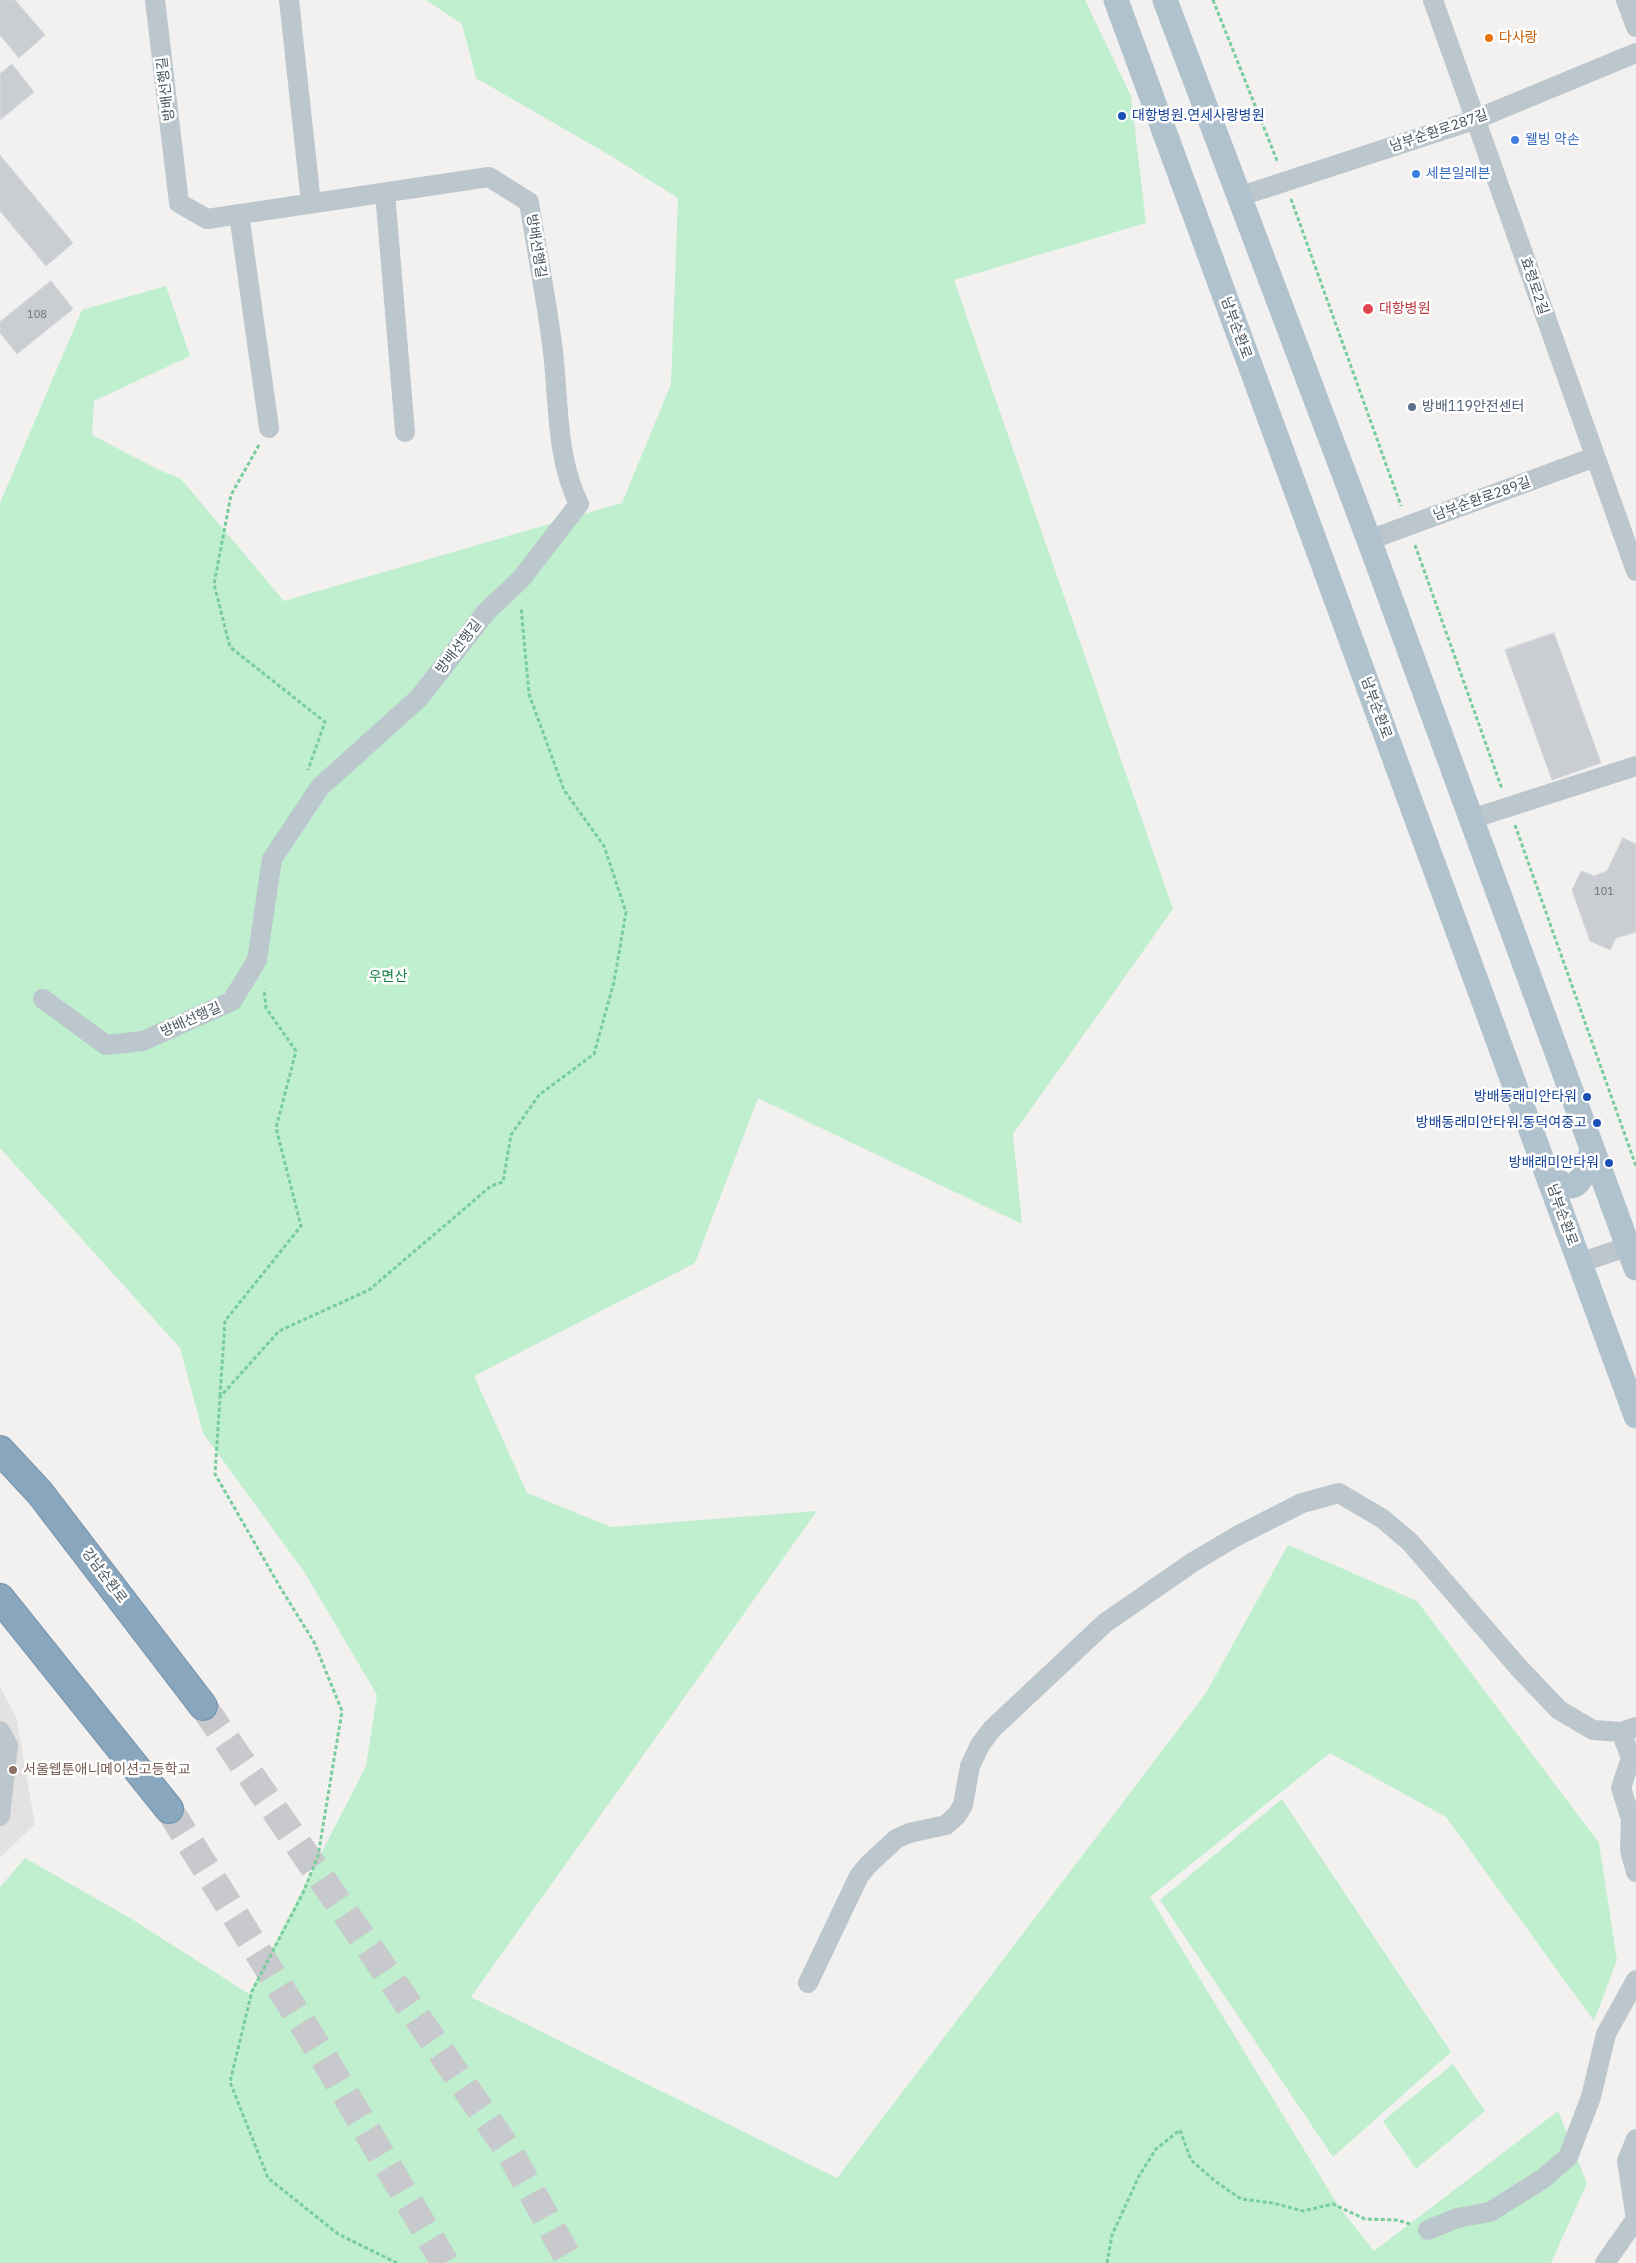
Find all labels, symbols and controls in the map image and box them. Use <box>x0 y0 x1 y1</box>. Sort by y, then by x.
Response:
place label: 다사랑 <box>1499 30 1538 46</box>
marker: 다사랑 <box>1483 32 1495 44</box>
street label: 방배선행길 <box>154 56 178 122</box>
street label: 남부순환로287길 <box>1388 106 1490 156</box>
place label: 대항병원.연세사랑병원 <box>1132 108 1265 124</box>
marker: 대항병원.연세사랑병원 <box>1116 110 1128 122</box>
place label: 웰빙 약손 <box>1525 132 1580 148</box>
marker: 웰빙 약손 <box>1509 134 1521 146</box>
place label: 세븐일레븐 <box>1426 166 1490 182</box>
marker: 세븐일레븐 <box>1410 168 1422 180</box>
street label: 방배선행길 <box>523 213 549 279</box>
street label: 효령로2길 <box>1516 255 1552 317</box>
street label: 남부순환로 <box>1217 295 1255 361</box>
place label: 대항병원 <box>1379 301 1431 317</box>
marker: 대항병원 <box>1361 302 1375 316</box>
house number: 108 <box>27 308 47 322</box>
place label: 방배119안전센터 <box>1422 399 1524 415</box>
marker: 방배119안전센터 <box>1406 401 1418 413</box>
street label: 남부순환로289길 <box>1431 474 1533 524</box>
street label: 방배선행길 <box>433 616 485 678</box>
street label: 남부순환로 <box>1357 675 1395 741</box>
house number: 101 <box>1594 885 1614 899</box>
park label: 우면산 <box>369 969 407 985</box>
street label: 방배선행길 <box>158 999 224 1041</box>
place label: 방배동래미안타워 <box>1474 1089 1577 1105</box>
marker: 방배동래미안타워 <box>1581 1091 1593 1103</box>
place label: 방배동래미안타워.동덕여중고 <box>1416 1115 1587 1131</box>
marker: 방배동래미안타워.동덕여중고 <box>1591 1117 1603 1129</box>
place label: 방배래미안타워 <box>1509 1155 1599 1171</box>
marker: 방배래미안타워 <box>1603 1157 1615 1169</box>
street label: 남부순환로 <box>1543 1182 1581 1248</box>
street label: 강남순환로 <box>78 1545 130 1607</box>
place label: 서울웹툰애니메이션고등학교 <box>23 1762 190 1778</box>
marker: 서울웹툰애니메이션고등학교 <box>7 1764 19 1776</box>

